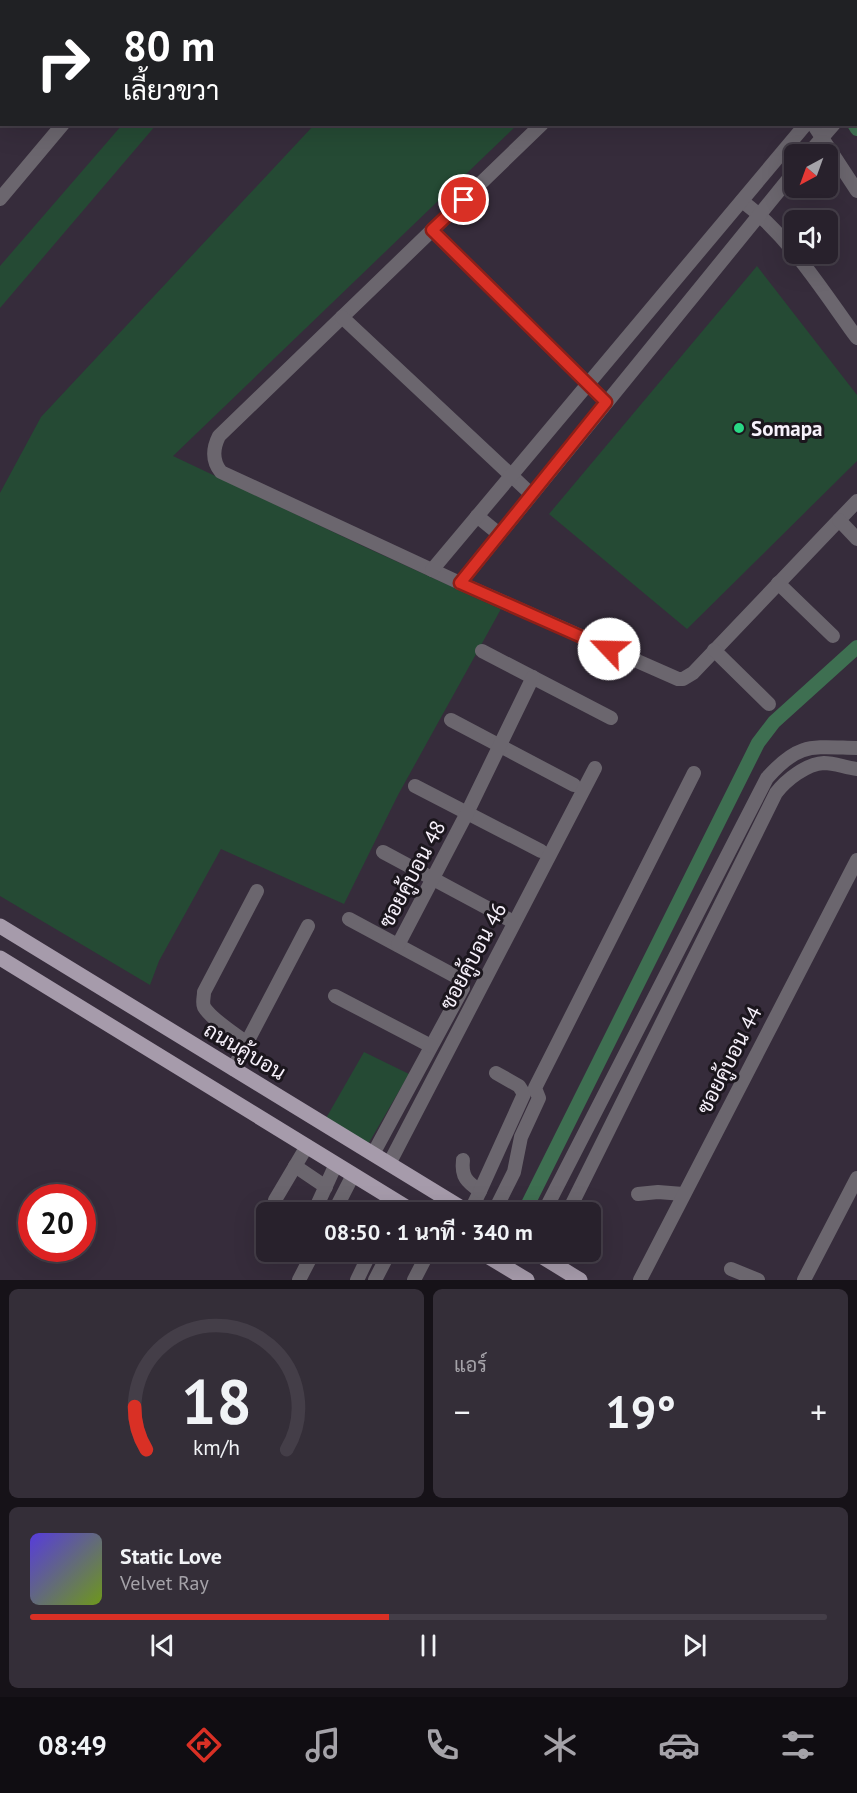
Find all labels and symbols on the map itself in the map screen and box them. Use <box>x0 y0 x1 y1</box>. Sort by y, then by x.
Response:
north arrow <box>784 144 838 198</box>
pin <box>438 174 489 225</box>
place label: Somapa <box>751 415 822 442</box>
marker: Somapa <box>732 421 746 435</box>
position arrow <box>577 617 641 681</box>
street label: ซอยคู้บอน 48 <box>372 816 453 933</box>
street label: ซอยคู้บอน 46 <box>433 898 514 1015</box>
street label: ซอยคู้บอน 44 <box>690 1001 770 1119</box>
street label: ถนนคู้บอน <box>198 1016 291 1088</box>
speed limit sign: 20 <box>18 1184 96 1262</box>

